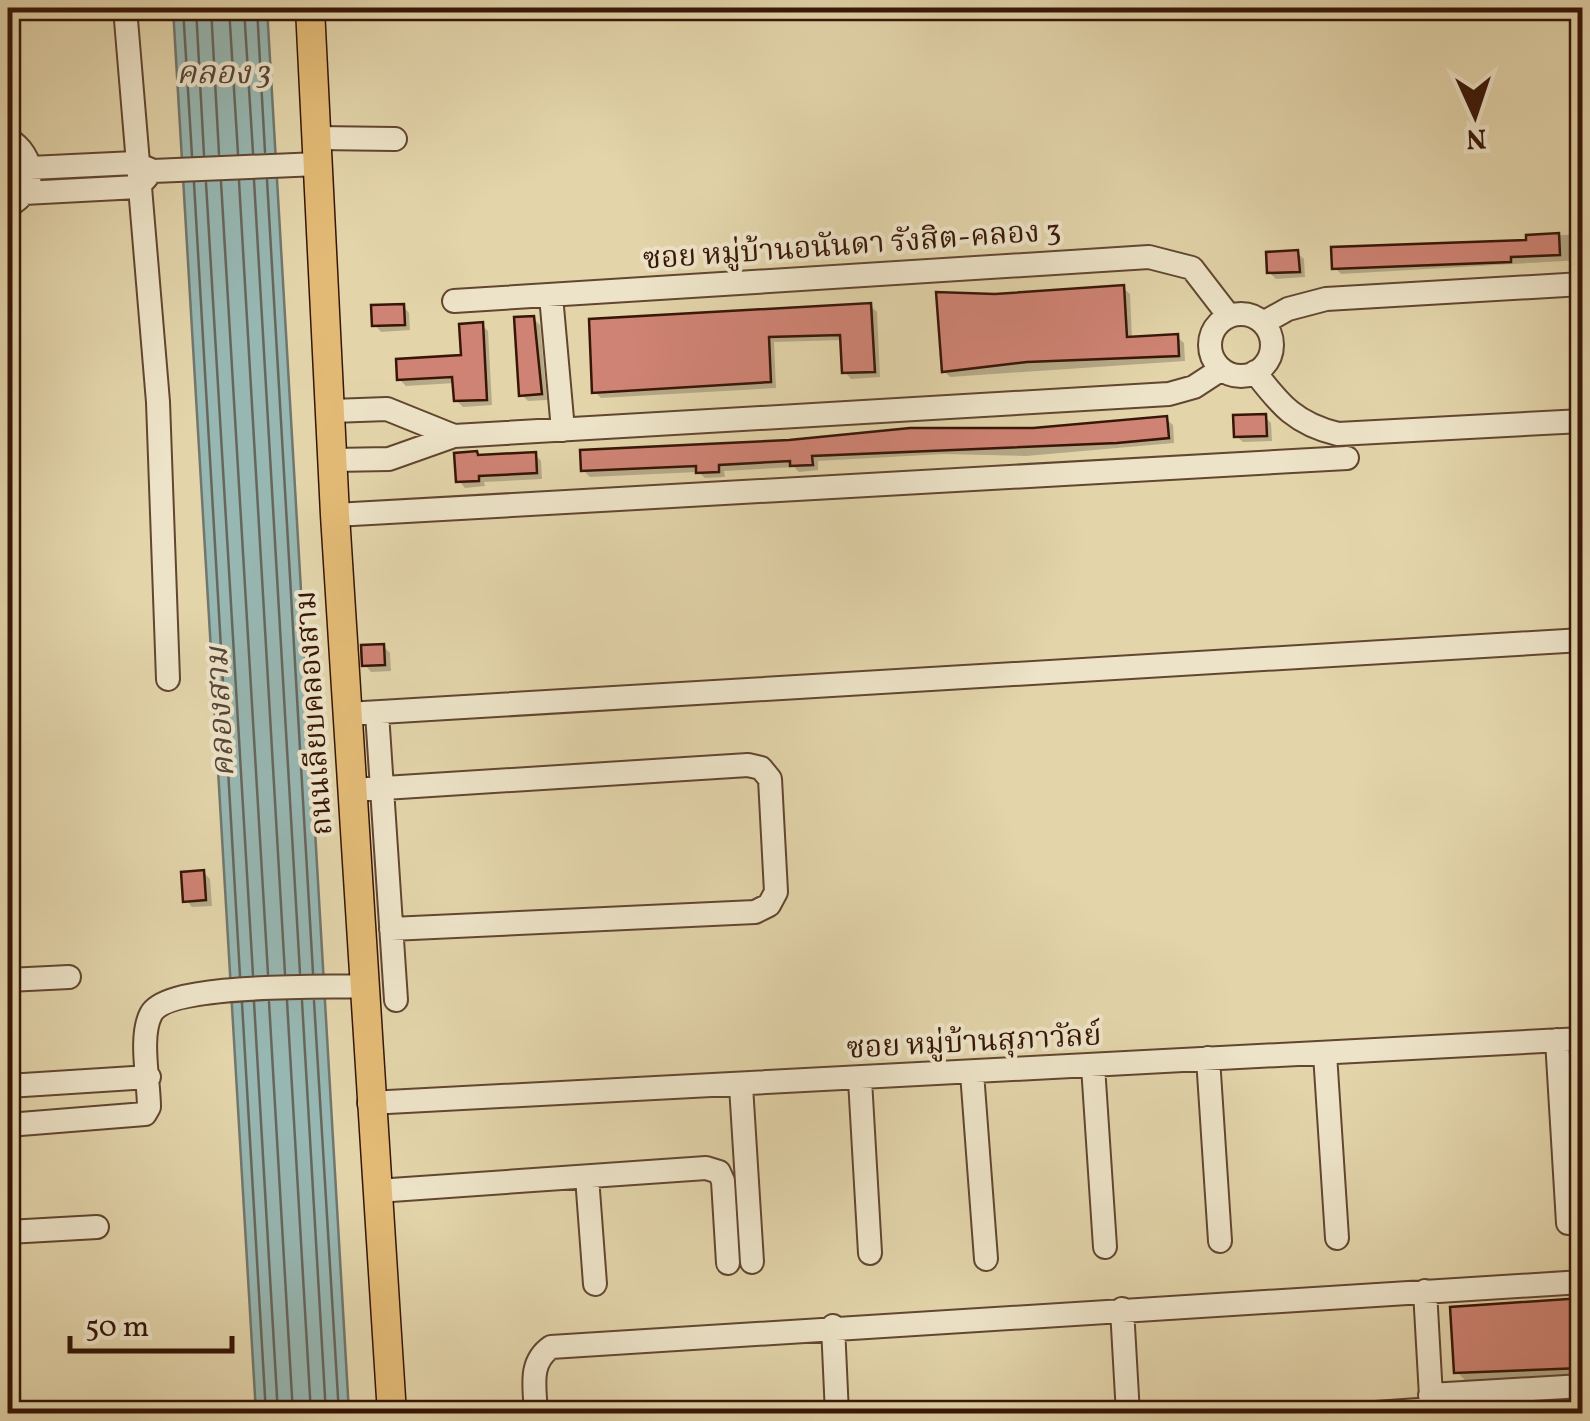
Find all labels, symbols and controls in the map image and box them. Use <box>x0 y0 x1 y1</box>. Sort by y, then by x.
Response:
water label: คลอง 3 <box>176 53 272 97</box>
north arrow <box>1425 65 1525 165</box>
text: N <box>1465 117 1487 157</box>
street label: ซอย หมู่บ้านอนันดา รังสิต-คลอง 3 <box>641 210 1063 282</box>
street label: ถนนเลียบคลองสาม <box>286 589 344 837</box>
water label: คลองสาม <box>197 644 247 778</box>
street label: ซอย หมู่บ้านสุภาวัลย์ <box>845 1015 1103 1071</box>
scale bar <box>70 1291 232 1353</box>
text: 50 m <box>85 1307 149 1349</box>

